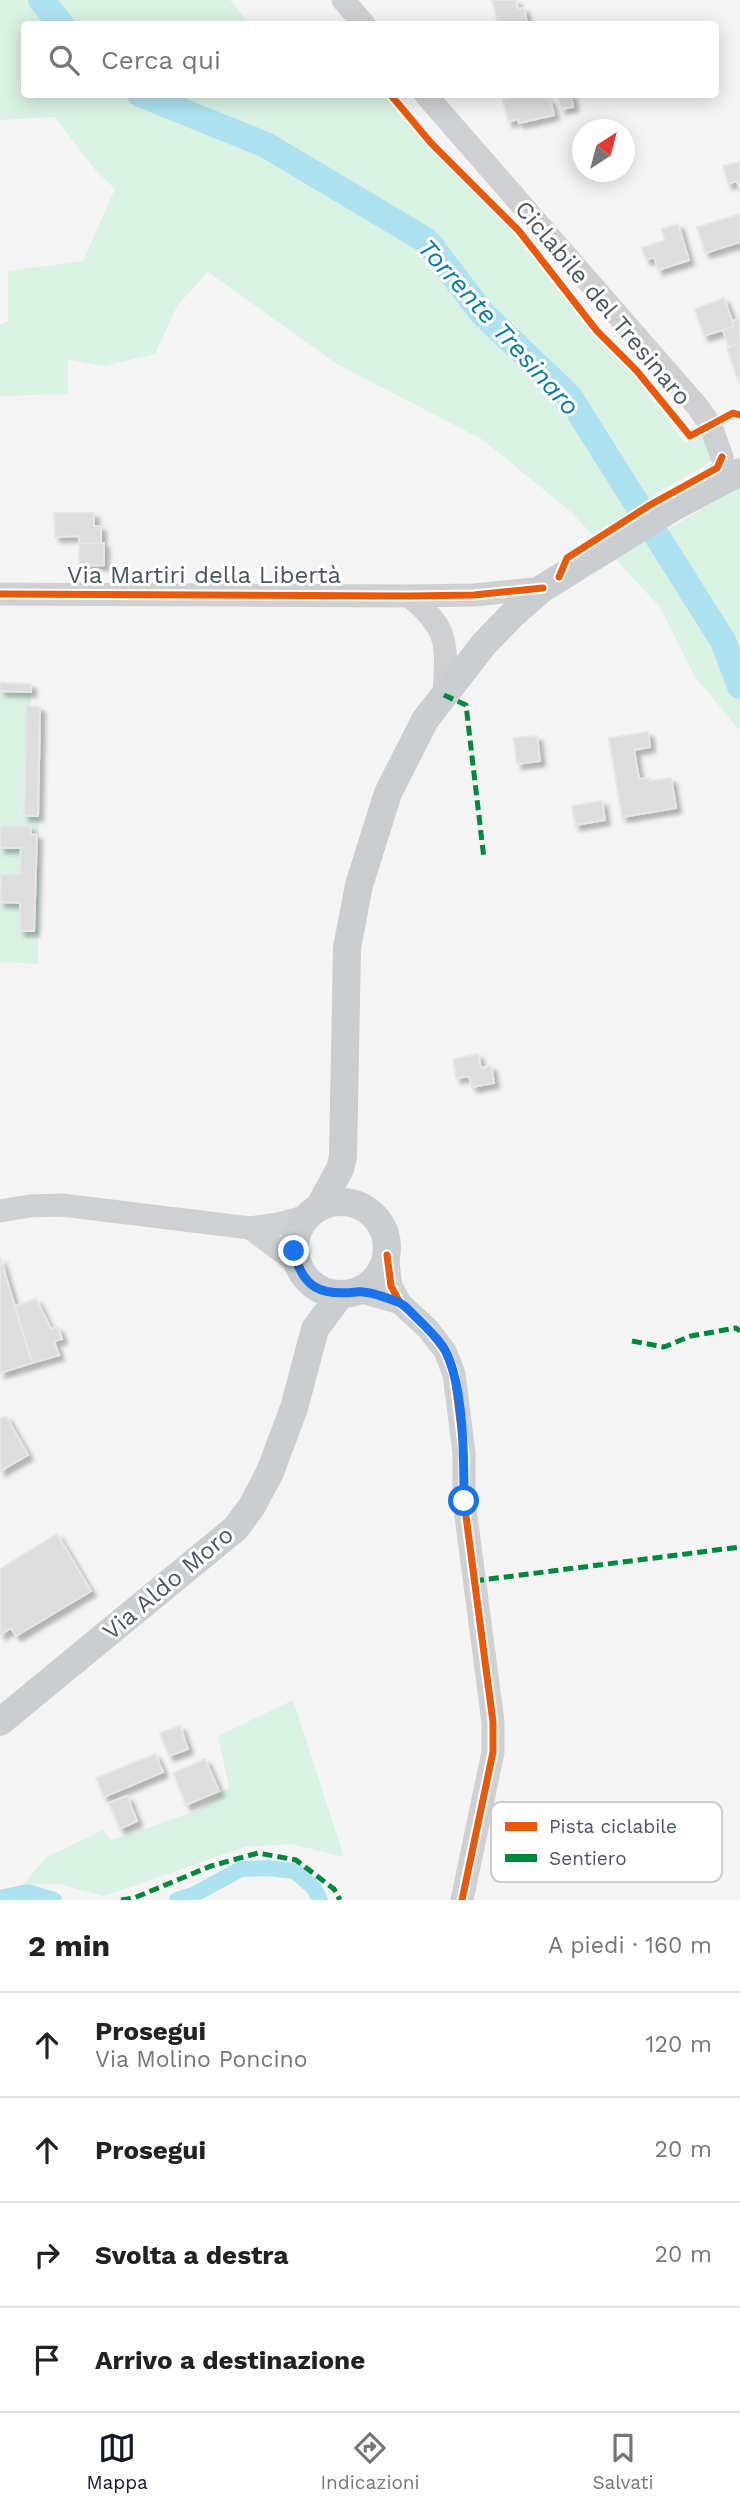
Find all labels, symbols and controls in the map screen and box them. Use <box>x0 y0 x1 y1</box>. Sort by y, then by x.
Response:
search box <box>21 21 719 98</box>
icon: search <box>45 41 83 79</box>
text: Cerca qui <box>101 45 221 75</box>
north arrow <box>572 119 635 182</box>
street label: Ciclabile del Tresinaro <box>509 195 697 411</box>
water label: Torrente Tresinaro <box>412 233 586 421</box>
street label: Via Martiri della Libertà <box>67 561 341 589</box>
route end <box>278 1235 309 1266</box>
route start <box>448 1485 479 1516</box>
street label: Via Aldo Moro <box>97 1520 239 1646</box>
legend <box>491 1802 722 1882</box>
text: Pista ciclabile <box>549 1815 677 1838</box>
text: Sentiero <box>549 1847 627 1870</box>
text: 2 min <box>28 1928 110 1963</box>
text: A piedi · 160 m <box>548 1932 712 1959</box>
text: Prosegui <box>95 2016 206 2046</box>
icon: ahead <box>28 2026 66 2064</box>
text: 120 m <box>646 2031 712 2058</box>
text: Via Molino Poncino <box>95 2046 308 2073</box>
icon: ahead <box>28 2131 66 2169</box>
text: Prosegui <box>95 2135 206 2165</box>
text: 20 m <box>655 2136 712 2163</box>
icon: right <box>28 2236 66 2274</box>
text: Svolta a destra <box>95 2240 288 2270</box>
text: 20 m <box>655 2241 712 2268</box>
icon: arrive <box>28 2341 66 2379</box>
text: Arrivo a destinazione <box>95 2345 365 2375</box>
tab: Mappa <box>86 2429 148 2494</box>
tab: Indicazioni <box>321 2429 420 2494</box>
tab: Salvati <box>592 2429 654 2494</box>

